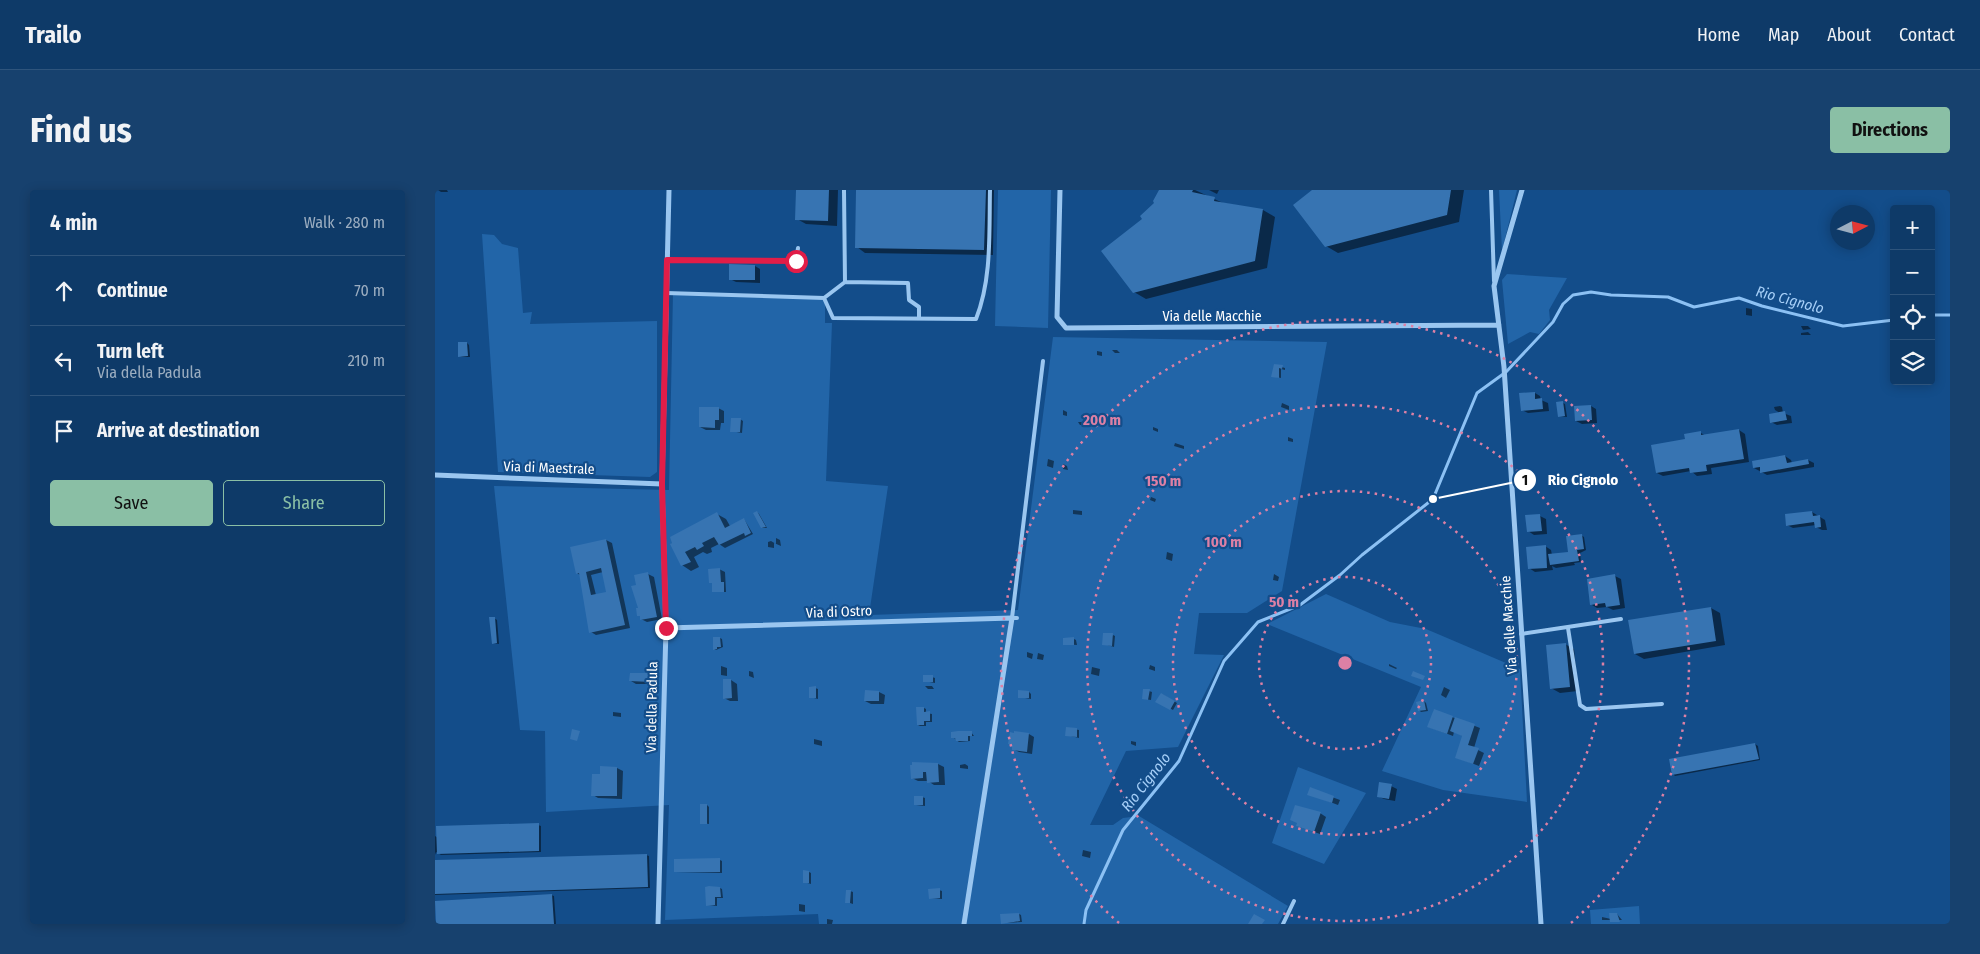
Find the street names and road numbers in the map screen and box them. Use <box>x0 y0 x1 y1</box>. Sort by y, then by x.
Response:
street label: Via delle Macchie <box>1162 308 1262 325</box>
street label: Via di Maestrale <box>503 458 595 478</box>
street label: Via delle Macchie <box>1497 575 1521 675</box>
street label: Via di Ostro <box>806 602 872 622</box>
street label: Via della Padula <box>643 661 661 753</box>

